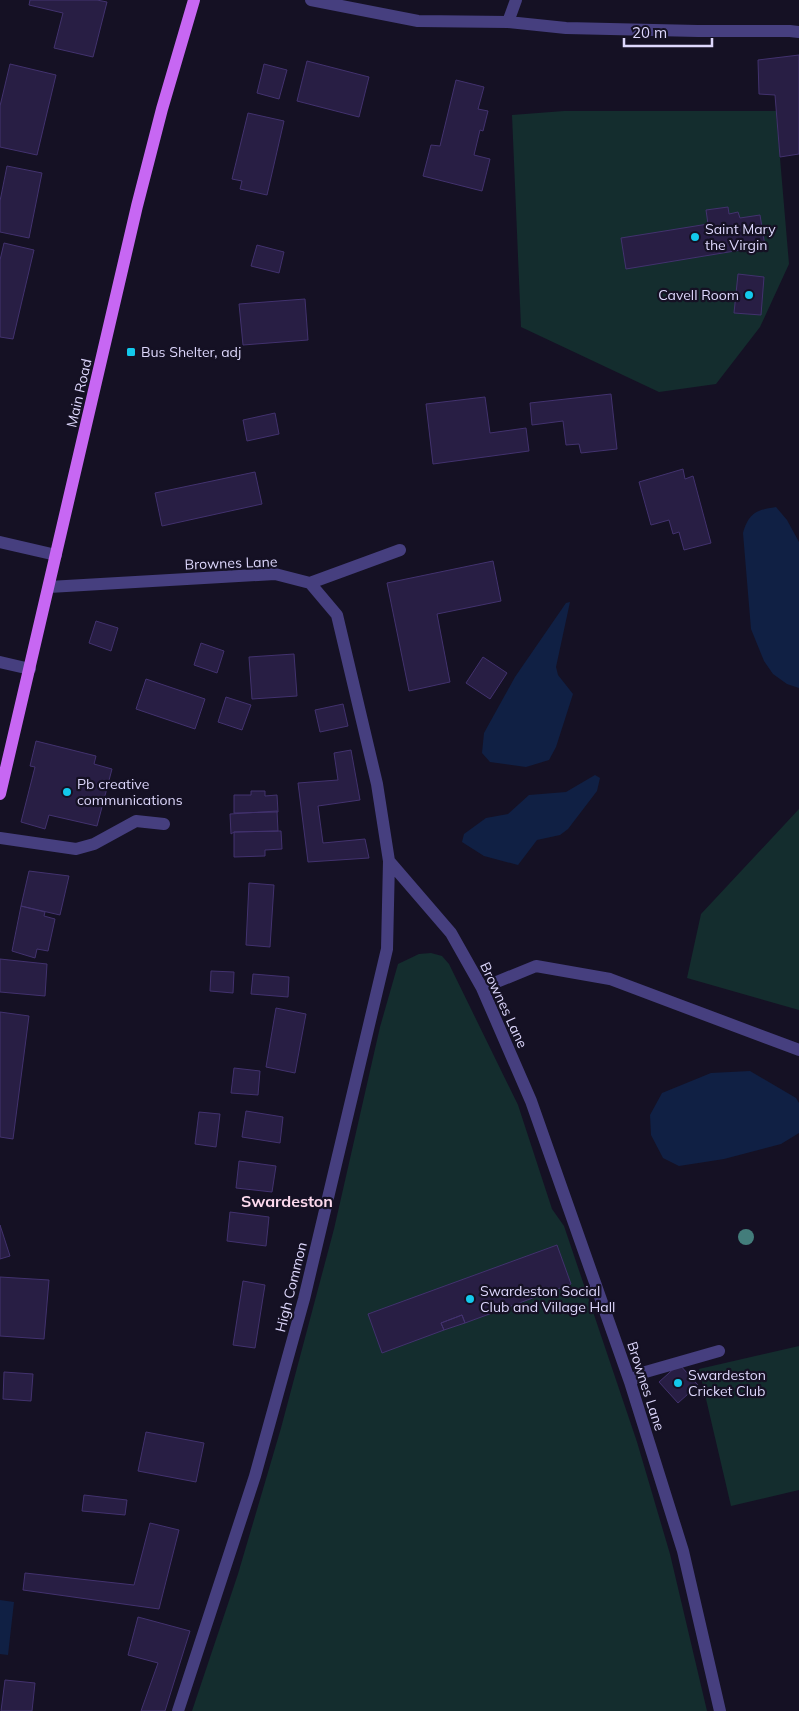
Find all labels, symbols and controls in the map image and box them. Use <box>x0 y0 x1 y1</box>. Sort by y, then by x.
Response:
scale bar <box>624 15 712 47</box>
text: 20 m <box>632 23 667 42</box>
place label: Saint Mary the Virgin <box>705 220 776 254</box>
marker: Saint Mary the Virgin <box>689 231 701 243</box>
place label: Cavell Room <box>658 286 739 304</box>
marker: Cavell Room <box>743 289 755 301</box>
place label: Bus Shelter, adj <box>141 343 241 361</box>
marker: Bus Shelter, adj <box>125 346 137 358</box>
street label: Main Road <box>62 357 96 429</box>
street label: Brownes Lane <box>184 552 278 574</box>
place label: Pb creative communications <box>77 775 183 809</box>
marker: Pb creative communications <box>61 786 73 798</box>
street label: Brownes Lane <box>476 959 532 1051</box>
district label: Swardeston <box>241 1191 333 1211</box>
street label: High Common <box>271 1240 311 1334</box>
place label: Swardeston Social Club and Village Hall <box>480 1282 615 1316</box>
marker: Swardeston Social Club and Village Hall <box>464 1293 476 1305</box>
street label: Brownes Lane <box>623 1339 669 1433</box>
place label: Swardeston Cricket Club <box>688 1366 766 1400</box>
marker: Swardeston Cricket Club <box>672 1377 684 1389</box>

